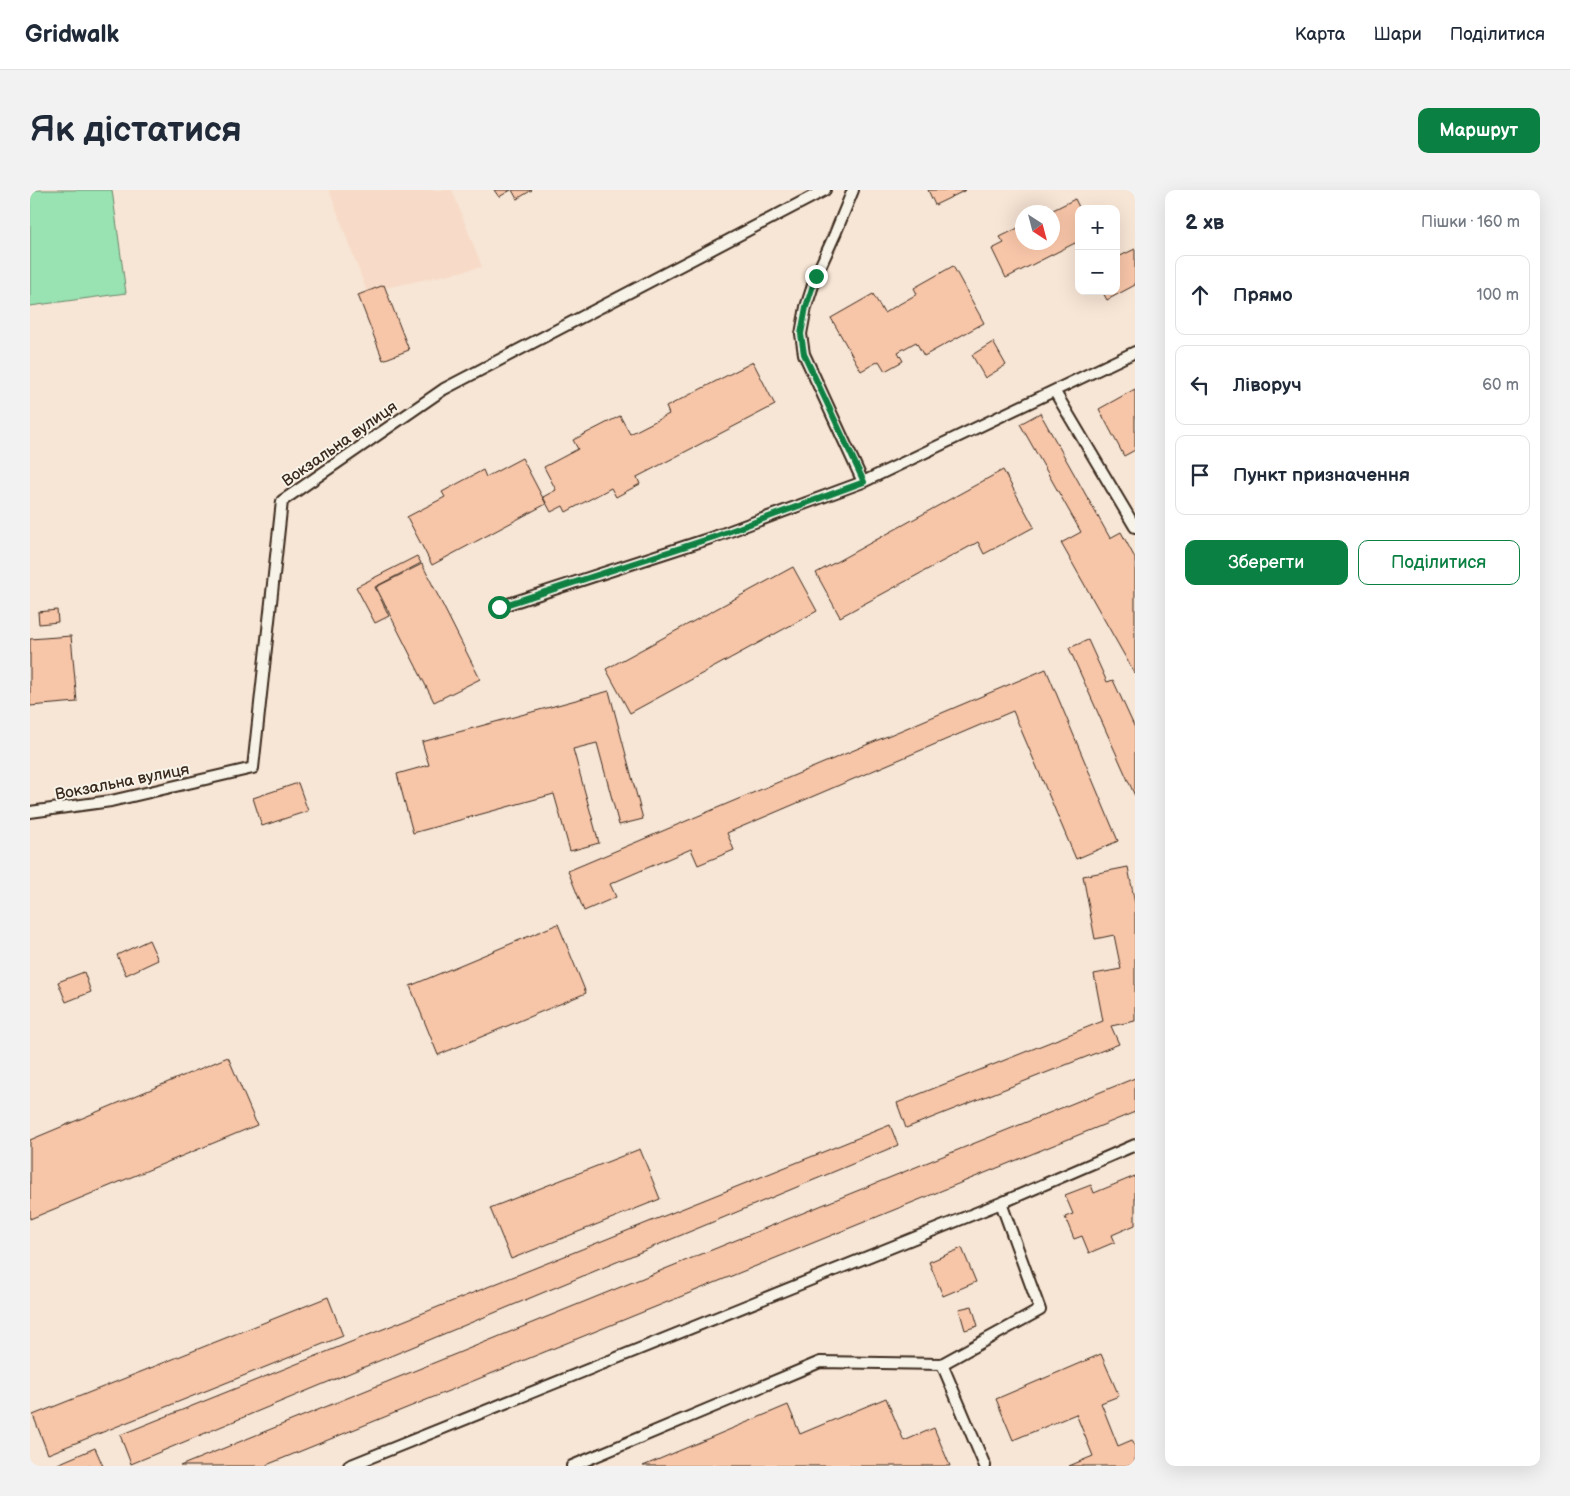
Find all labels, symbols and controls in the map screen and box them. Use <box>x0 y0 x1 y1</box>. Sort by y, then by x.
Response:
text: Gridwalk <box>25 20 119 49</box>
text: Карта <box>1295 24 1345 45</box>
text: Шари <box>1373 24 1422 45</box>
text: Поділитися <box>1450 24 1545 45</box>
button: Маршрут <box>1418 108 1540 153</box>
text: Як дістатися <box>30 109 242 152</box>
north arrow <box>1015 205 1060 250</box>
map controls <box>1075 205 1120 295</box>
button: + <box>1075 205 1120 250</box>
text: 2 хв <box>1185 210 1224 235</box>
text: Пішки · 160 m <box>1421 213 1520 232</box>
button: − <box>1075 250 1120 295</box>
route end <box>805 265 828 288</box>
icon: ahead <box>1186 281 1214 309</box>
text: Прямо <box>1233 284 1293 307</box>
text: 100 m <box>1476 286 1519 305</box>
icon: left <box>1186 371 1214 399</box>
text: Ліворуч <box>1233 374 1302 397</box>
text: 60 m <box>1482 376 1519 395</box>
street label: Вокзальна вулиця <box>279 397 401 491</box>
icon: arrive <box>1186 461 1214 489</box>
text: Пункт призначення <box>1233 464 1410 487</box>
button: Зберегти <box>1185 540 1348 585</box>
button: Поділитися <box>1358 540 1520 585</box>
route start <box>488 596 511 619</box>
street label: Вокзальна вулиця <box>54 760 191 805</box>

